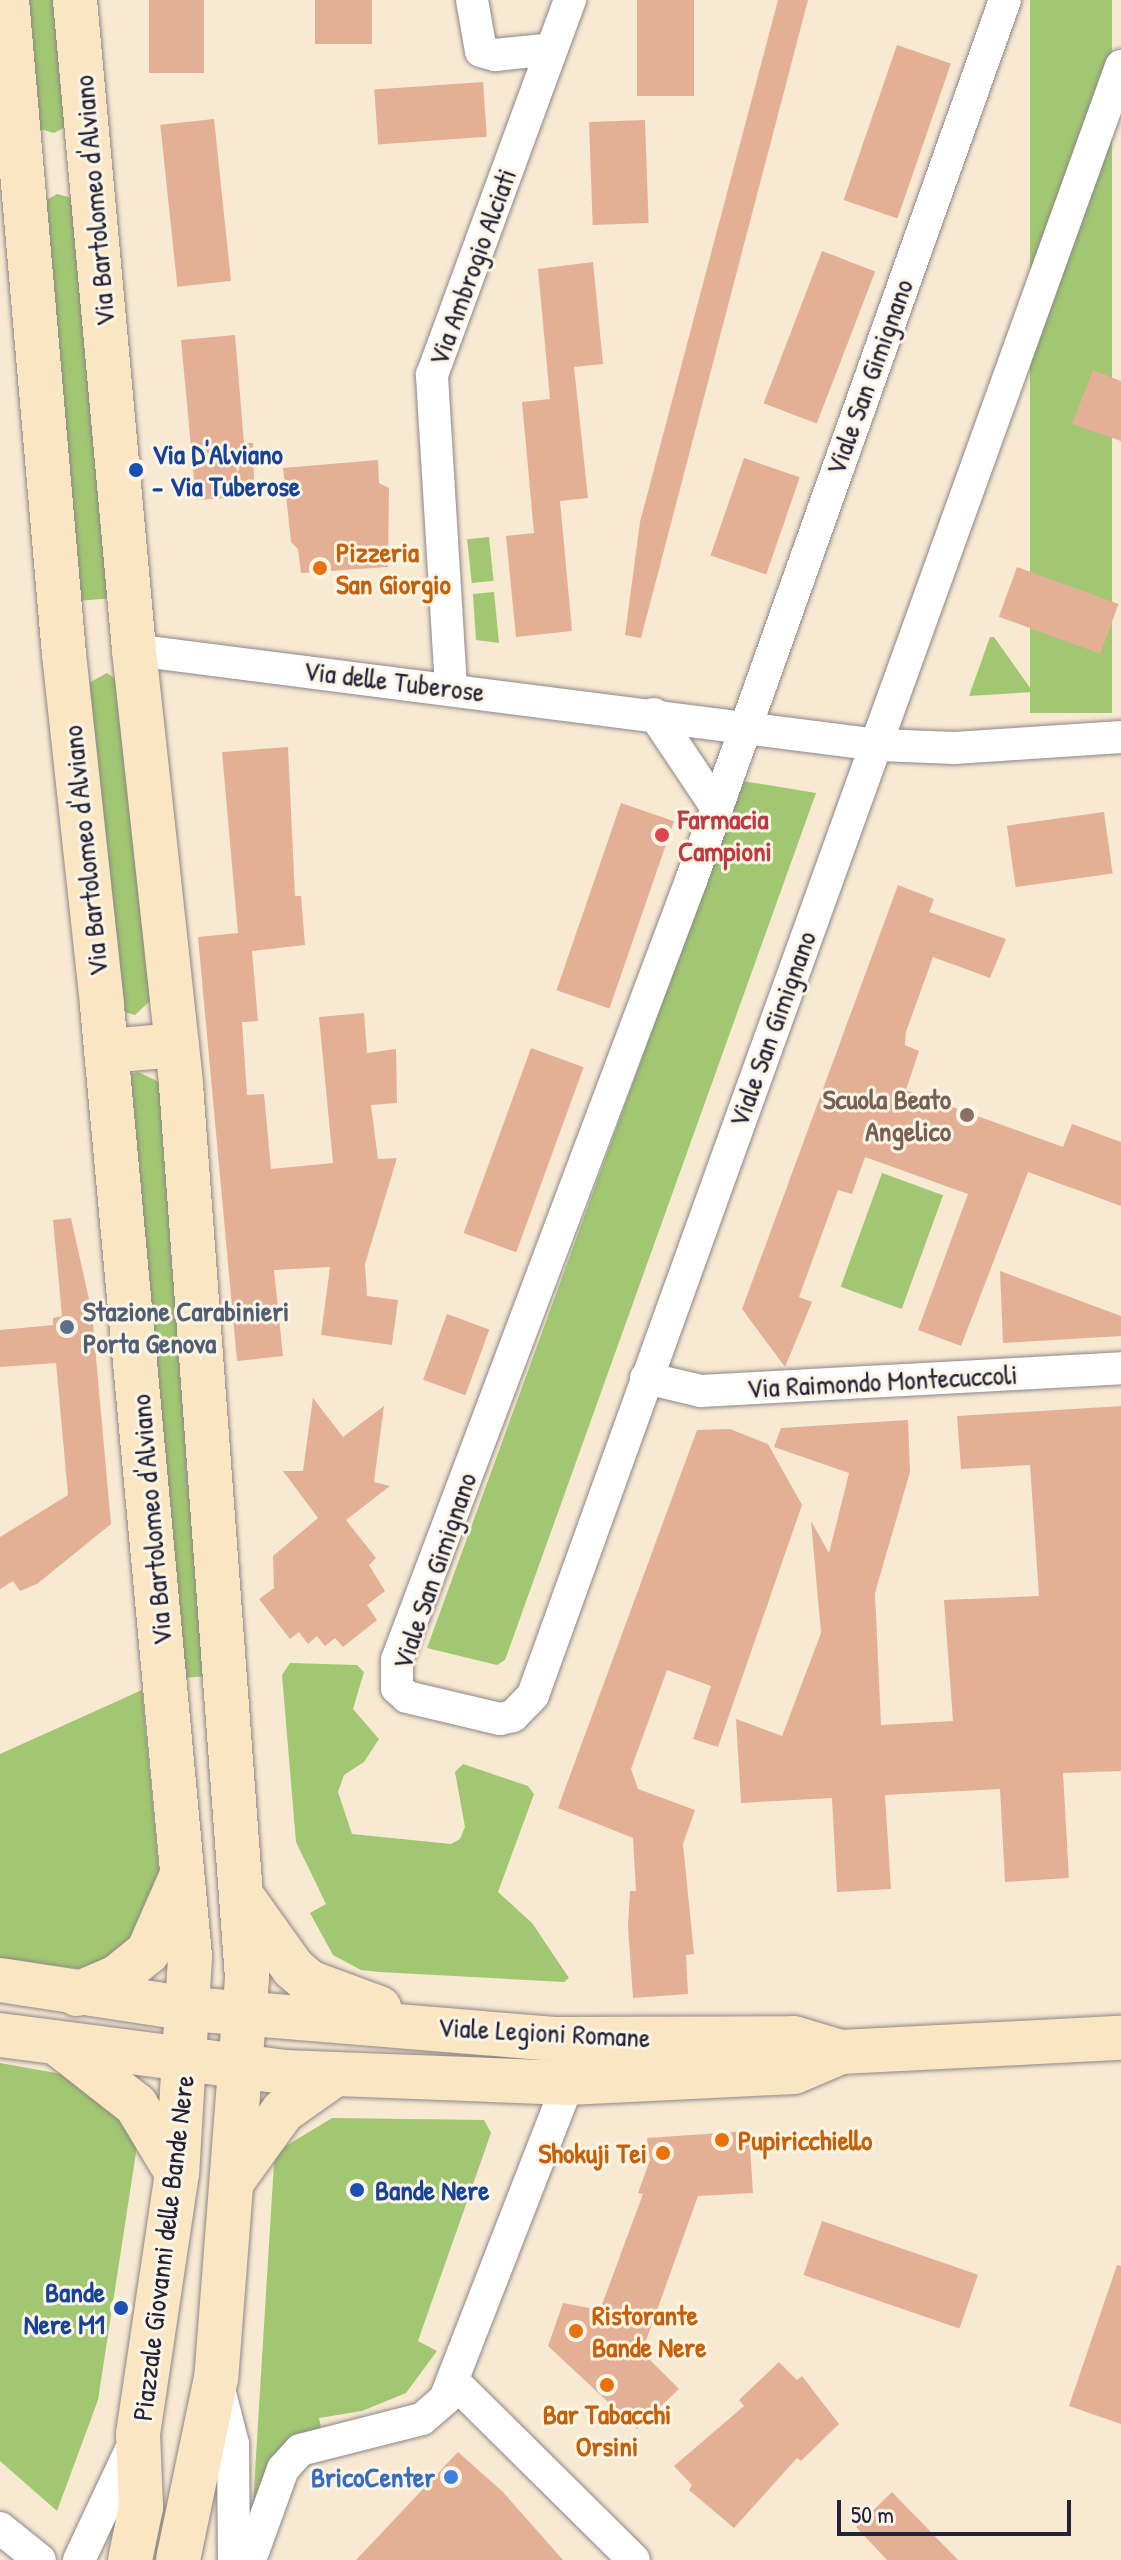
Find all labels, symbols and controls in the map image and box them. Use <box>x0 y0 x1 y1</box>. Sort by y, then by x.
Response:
street label: Via Bartolomeo d'Alviano <box>66 74 122 328</box>
street label: Via Ambrogio Alciati <box>421 164 523 370</box>
street label: Viale San Gimignano <box>818 274 920 480</box>
place label: Via D'Alviano - Via Tuberose <box>152 437 300 503</box>
marker: Via D'Alviano - Via Tuberose <box>127 461 145 479</box>
place label: Pizzeria San Giorgio <box>336 535 451 601</box>
marker: Pizzeria San Giorgio <box>311 559 329 577</box>
street label: Via delle Tuberose <box>302 653 486 709</box>
street label: Via Bartolomeo d'Alviano <box>55 724 115 978</box>
place label: Farmacia Campioni <box>678 802 772 868</box>
marker: Farmacia Campioni <box>653 826 671 844</box>
street label: Viale San Gimignano <box>721 926 823 1132</box>
place label: Scuola Beato Angelico <box>823 1082 951 1148</box>
marker: Scuola Beato Angelico <box>958 1106 976 1124</box>
place label: Stazione Carabinieri Porta Genova <box>83 1294 289 1360</box>
marker: Stazione Carabinieri Porta Genova <box>58 1318 76 1336</box>
street label: Via Raimondo Montecuccoli <box>746 1357 1018 1405</box>
street label: Via Bartolomeo d'Alviano <box>123 1393 179 1647</box>
street label: Viale San Gimignano <box>385 1468 483 1674</box>
street label: Viale Legioni Romane <box>437 2010 651 2054</box>
street label: Piazzale Giovanni delle Bande Nere <box>125 2073 201 2423</box>
place label: Pupiricchiello <box>738 2123 872 2157</box>
marker: Pupiricchiello <box>713 2131 731 2149</box>
place label: Shokuji Tei <box>538 2136 647 2170</box>
marker: Shokuji Tei <box>654 2144 672 2162</box>
place label: Bande Nere <box>375 2173 489 2207</box>
marker: Bande Nere <box>346 2179 368 2201</box>
place label: Bande Nere M1 <box>24 2275 105 2341</box>
place label: Ristorante Bande Nere <box>592 2298 706 2364</box>
marker: Bande Nere M1 <box>112 2299 130 2317</box>
marker: Ristorante Bande Nere <box>567 2322 585 2340</box>
marker: Bar Tabacchi Orsini <box>598 2376 616 2394</box>
place label: Bar Tabacchi Orsini <box>543 2397 671 2463</box>
place label: BricoCenter <box>311 2460 435 2494</box>
marker: BricoCenter <box>442 2468 460 2486</box>
scale bar <box>841 2484 1075 2534</box>
text: 50 m <box>851 2498 894 2530</box>

